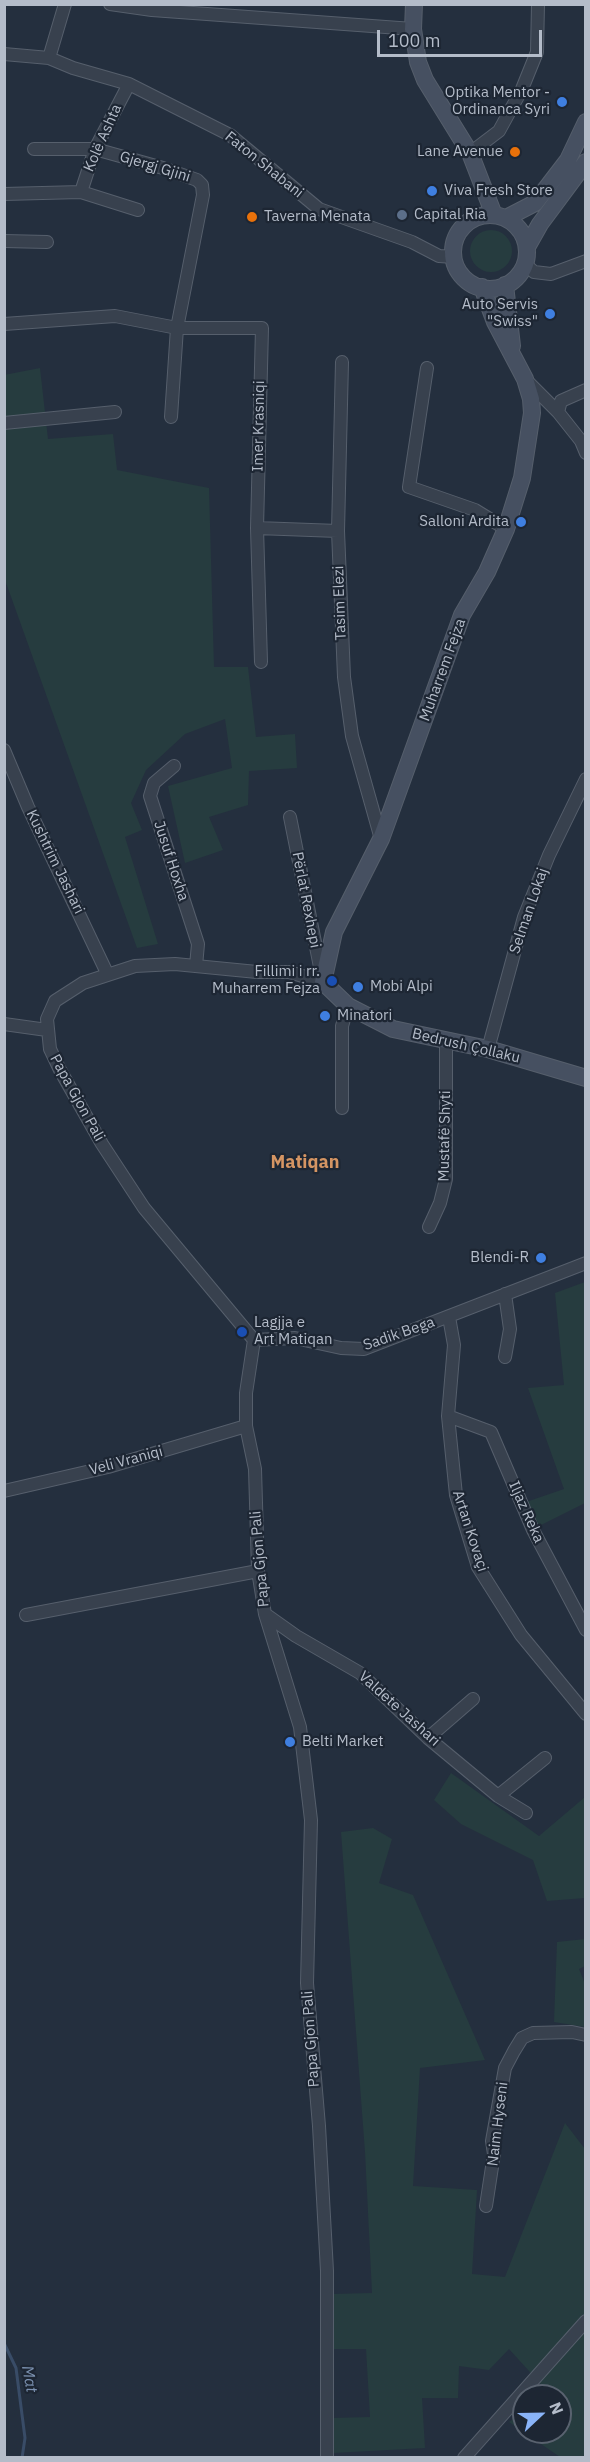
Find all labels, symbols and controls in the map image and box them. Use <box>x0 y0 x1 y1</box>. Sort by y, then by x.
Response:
scale bar <box>380 18 545 56</box>
text: 100 m <box>388 29 440 52</box>
place label: Optika Mentor - Ordinanca Syri <box>445 84 550 119</box>
marker: Optika Mentor - Ordinanca Syri <box>555 95 569 109</box>
street label: Kolë Ashta <box>80 101 126 175</box>
street label: Faton Shabani <box>221 128 307 202</box>
place label: Lane Avenue <box>417 143 503 161</box>
marker: Lane Avenue <box>508 145 522 159</box>
street label: Gjergj Gjini <box>117 148 193 186</box>
place label: Viva Fresh Store <box>444 182 553 200</box>
marker: Viva Fresh Store <box>425 184 439 198</box>
place label: Capital Ria <box>414 206 486 224</box>
place label: Taverna Menata <box>264 208 371 226</box>
marker: Capital Ria <box>395 208 409 222</box>
marker: Taverna Menata <box>245 210 259 224</box>
place label: Auto Servis "Swiss" <box>462 296 538 331</box>
marker: Auto Servis "Swiss" <box>543 307 557 321</box>
street label: Imer Krasniqi <box>249 380 269 472</box>
place label: Salloni Ardita <box>419 513 509 531</box>
marker: Salloni Ardita <box>514 515 528 529</box>
street label: Tasim Elezi <box>330 565 350 641</box>
street label: Muharrem Fejza <box>416 616 470 724</box>
street label: Kushtrim Jashari <box>22 807 88 917</box>
street label: Jusuf Hoxha <box>150 819 192 903</box>
street label: Përlat Rexhepi <box>288 850 324 950</box>
street label: Selman Lokaj <box>506 866 552 956</box>
place label: Fillimi i rr. Muharrem Fejza <box>212 963 320 998</box>
marker: Fillimi i rr. Muharrem Fejza <box>325 974 339 988</box>
place label: Mobi Alpi <box>370 978 433 996</box>
marker: Mobi Alpi <box>351 980 365 994</box>
place label: Minatori <box>337 1007 392 1025</box>
marker: Minatori <box>318 1009 332 1023</box>
street label: Bedrush Çollaku <box>410 1025 522 1067</box>
street label: Papa Gjon Pali <box>46 1051 108 1145</box>
street label: Mustafë Shyti <box>435 1090 455 1182</box>
district label: Matiqan <box>271 1152 339 1174</box>
place label: Blendi-R <box>470 1249 529 1267</box>
marker: Blendi-R <box>534 1251 548 1265</box>
street label: Sadik Bega <box>361 1313 437 1355</box>
place label: Lagjja e Art Matiqan <box>254 1314 332 1349</box>
marker: Lagjja e Art Matiqan <box>235 1325 249 1339</box>
street label: Veli Vraniqi <box>87 1443 165 1479</box>
street label: Iljaz Reka <box>504 1478 548 1546</box>
street label: Artan Kovaçi <box>448 1488 492 1574</box>
street label: Papa Gjon Pali <box>247 1510 273 1608</box>
street label: Valdete Jashari <box>355 1668 443 1750</box>
place label: Belti Market <box>302 1733 383 1751</box>
marker: Belti Market <box>283 1735 297 1749</box>
street label: Papa Gjon Pali <box>299 1990 323 2088</box>
street label: Naim Hyseni <box>484 2081 512 2167</box>
water label: Mat <box>17 2364 41 2394</box>
north arrow <box>512 2384 572 2444</box>
text: N <box>545 2399 568 2417</box>

